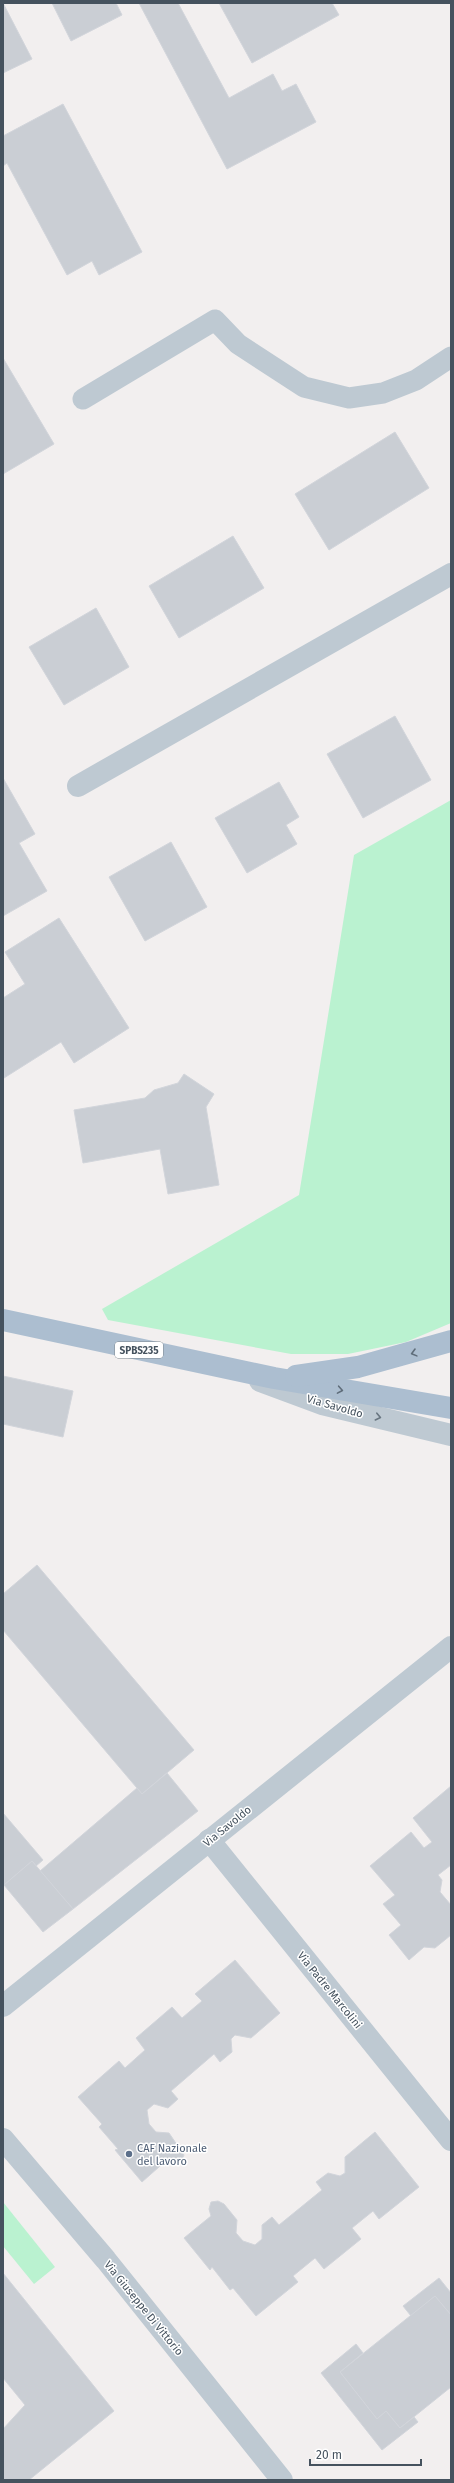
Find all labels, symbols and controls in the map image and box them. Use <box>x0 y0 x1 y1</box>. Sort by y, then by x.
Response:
road number: SPBS235 <box>115 1342 163 1358</box>
one-way arrow <box>411 1348 417 1356</box>
one-way arrow <box>337 1385 344 1394</box>
street label: Via Savoldo <box>305 1392 364 1421</box>
one-way arrow <box>375 1413 381 1421</box>
street label: Via Savoldo <box>201 1803 254 1850</box>
street label: Via Padre Marcolini <box>295 1949 365 2031</box>
place label: CAF Nazionale del lavoro <box>137 2142 207 2168</box>
marker: CAF Nazionale del lavoro <box>124 2149 134 2159</box>
street label: Via Giuseppe Di Vittorio <box>101 2258 186 2358</box>
scale bar <box>310 2441 421 2467</box>
text: 20 m <box>316 2448 342 2462</box>

